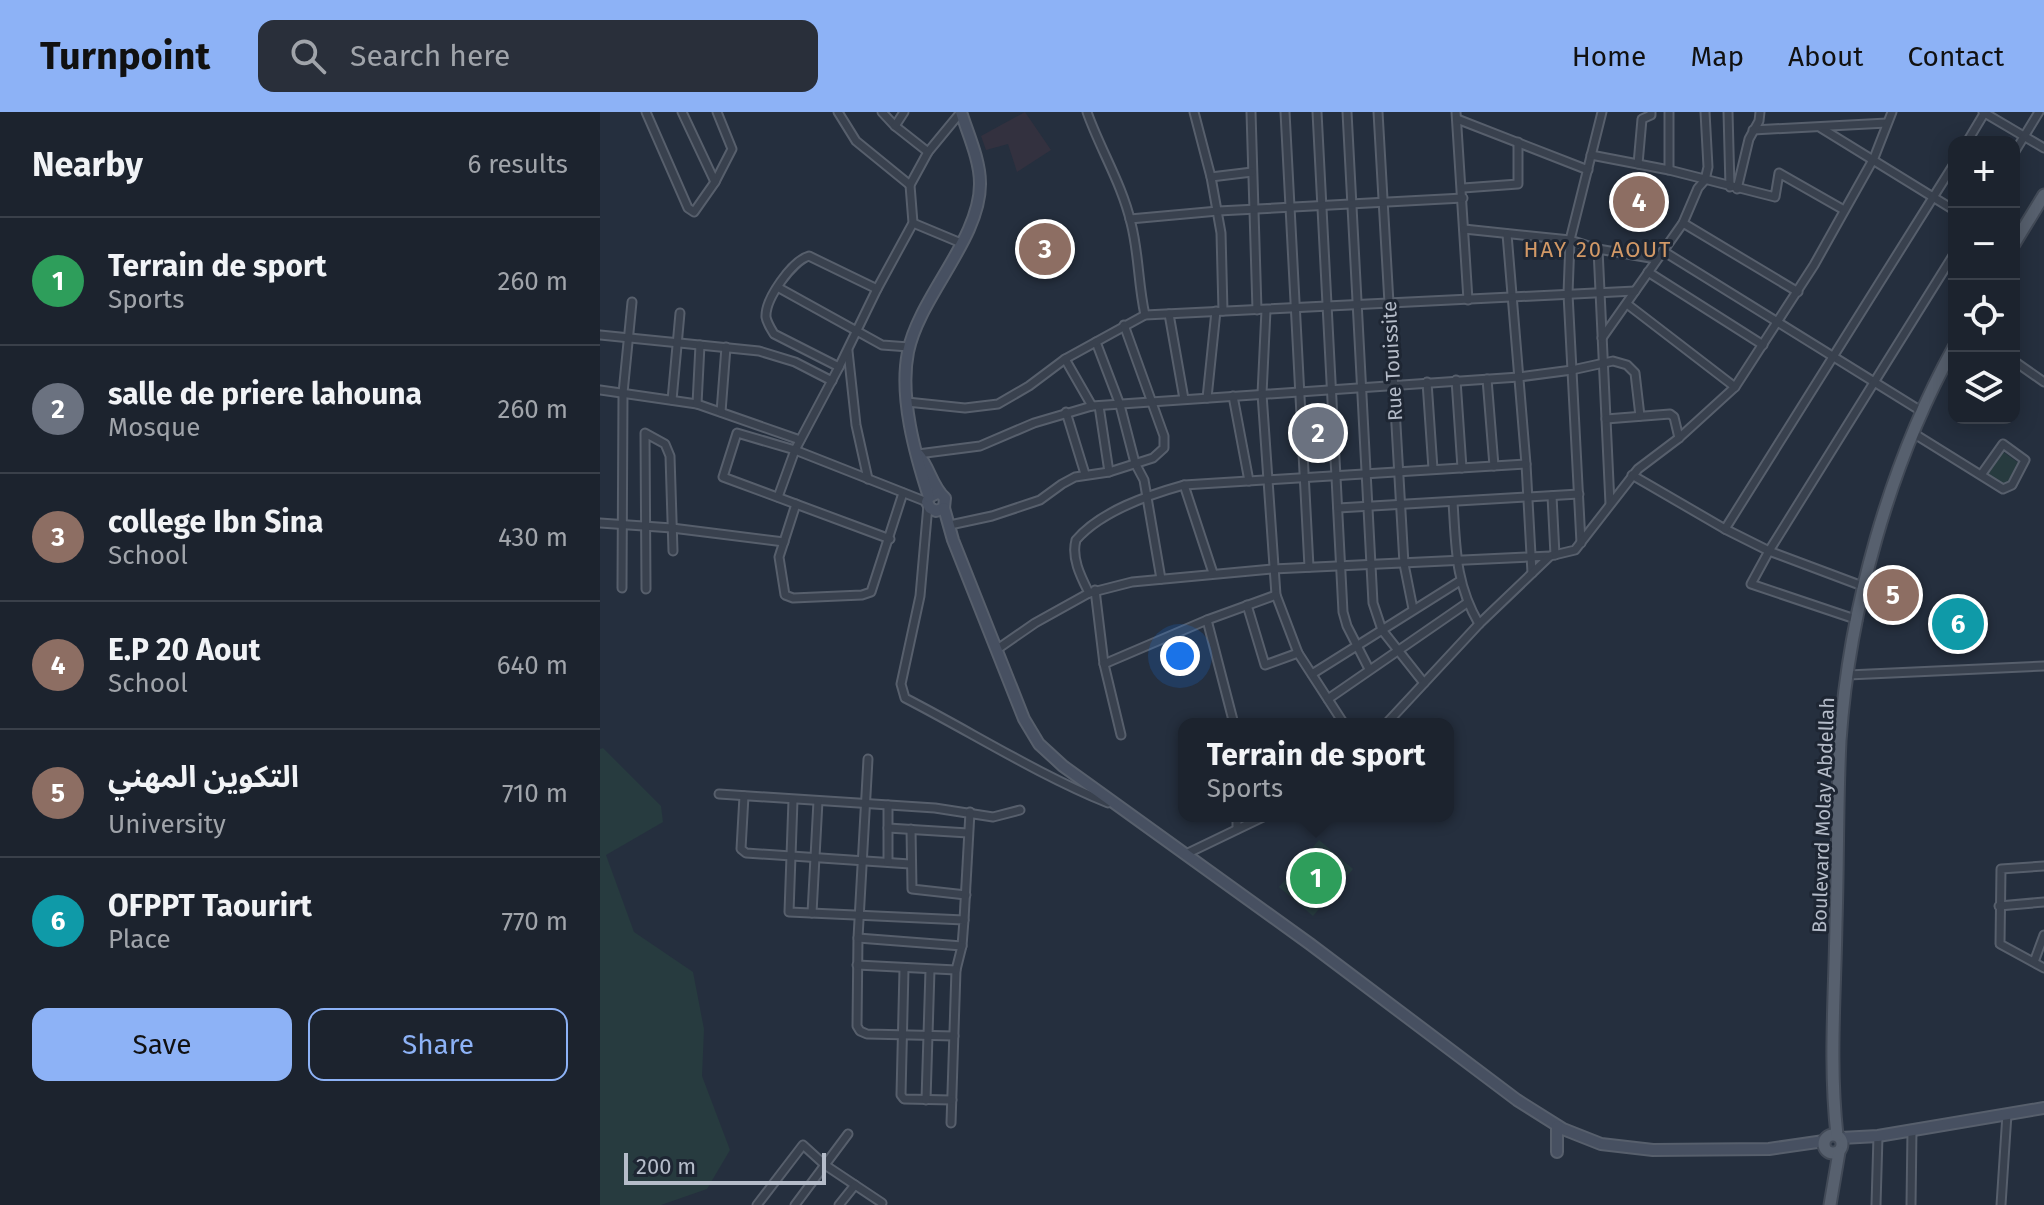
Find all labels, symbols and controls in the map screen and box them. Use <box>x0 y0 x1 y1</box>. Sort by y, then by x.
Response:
search box <box>258 20 818 92</box>
text: Turnpoint <box>40 33 210 79</box>
icon: search <box>286 34 330 78</box>
text: Search here <box>350 38 510 74</box>
text: Home <box>1572 40 1646 73</box>
text: Map <box>1690 40 1744 73</box>
text: About <box>1788 40 1863 73</box>
text: Contact <box>1907 40 2004 73</box>
map controls <box>1948 136 2020 424</box>
button: + <box>1948 136 2020 208</box>
text: Nearby <box>32 144 143 185</box>
text: 6 results <box>467 149 568 180</box>
pin: 4 <box>1613 172 1665 232</box>
button: − <box>1948 208 2020 280</box>
pin: 3 <box>1019 219 1071 279</box>
district label: HAY 20 AOUT <box>1524 236 1672 263</box>
text: Terrain de sport <box>108 248 327 284</box>
text: 1 <box>52 266 64 297</box>
text: 260 m <box>498 266 568 297</box>
button: locate <box>1948 280 2020 352</box>
text: Sports <box>108 284 184 315</box>
street label: Rue Touissite <box>1377 300 1407 422</box>
button: layers <box>1948 352 2020 424</box>
text: salle de priere lahouna <box>108 376 422 412</box>
text: 2 <box>51 394 65 425</box>
text: 260 m <box>498 394 568 425</box>
pin: 2 <box>1292 403 1344 463</box>
text: Mosque <box>108 412 200 443</box>
text: college Ibn Sina <box>108 504 324 540</box>
text: 3 <box>51 522 65 553</box>
text: 430 m <box>498 522 568 553</box>
text: School <box>108 540 188 571</box>
pin: 5 <box>1867 565 1919 625</box>
pin: 6 <box>1932 594 1984 654</box>
text: E.P 20 Aout <box>108 632 260 668</box>
your location <box>1160 636 1200 676</box>
text: 4 <box>51 650 65 681</box>
text: 640 m <box>497 650 568 681</box>
text: School <box>108 668 188 699</box>
street label: Boulevard Molay Abdellah <box>1807 697 1839 933</box>
popup <box>1178 718 1454 822</box>
text: Terrain de sport <box>1207 737 1425 773</box>
text: التكوين المهني <box>108 759 299 795</box>
text: Sports <box>1207 773 1283 804</box>
text: 5 <box>51 778 65 809</box>
text: 710 m <box>502 778 568 809</box>
text: University <box>108 809 226 840</box>
pin: 1 <box>1290 848 1342 908</box>
text: OFPPT Taourirt <box>108 888 312 924</box>
text: 6 <box>51 906 65 937</box>
text: 770 m <box>502 906 568 937</box>
text: Place <box>108 924 171 955</box>
button: Save <box>32 1008 292 1081</box>
button: Share <box>308 1008 568 1081</box>
scale bar <box>624 1149 826 1185</box>
text: 200 m <box>636 1153 696 1180</box>

